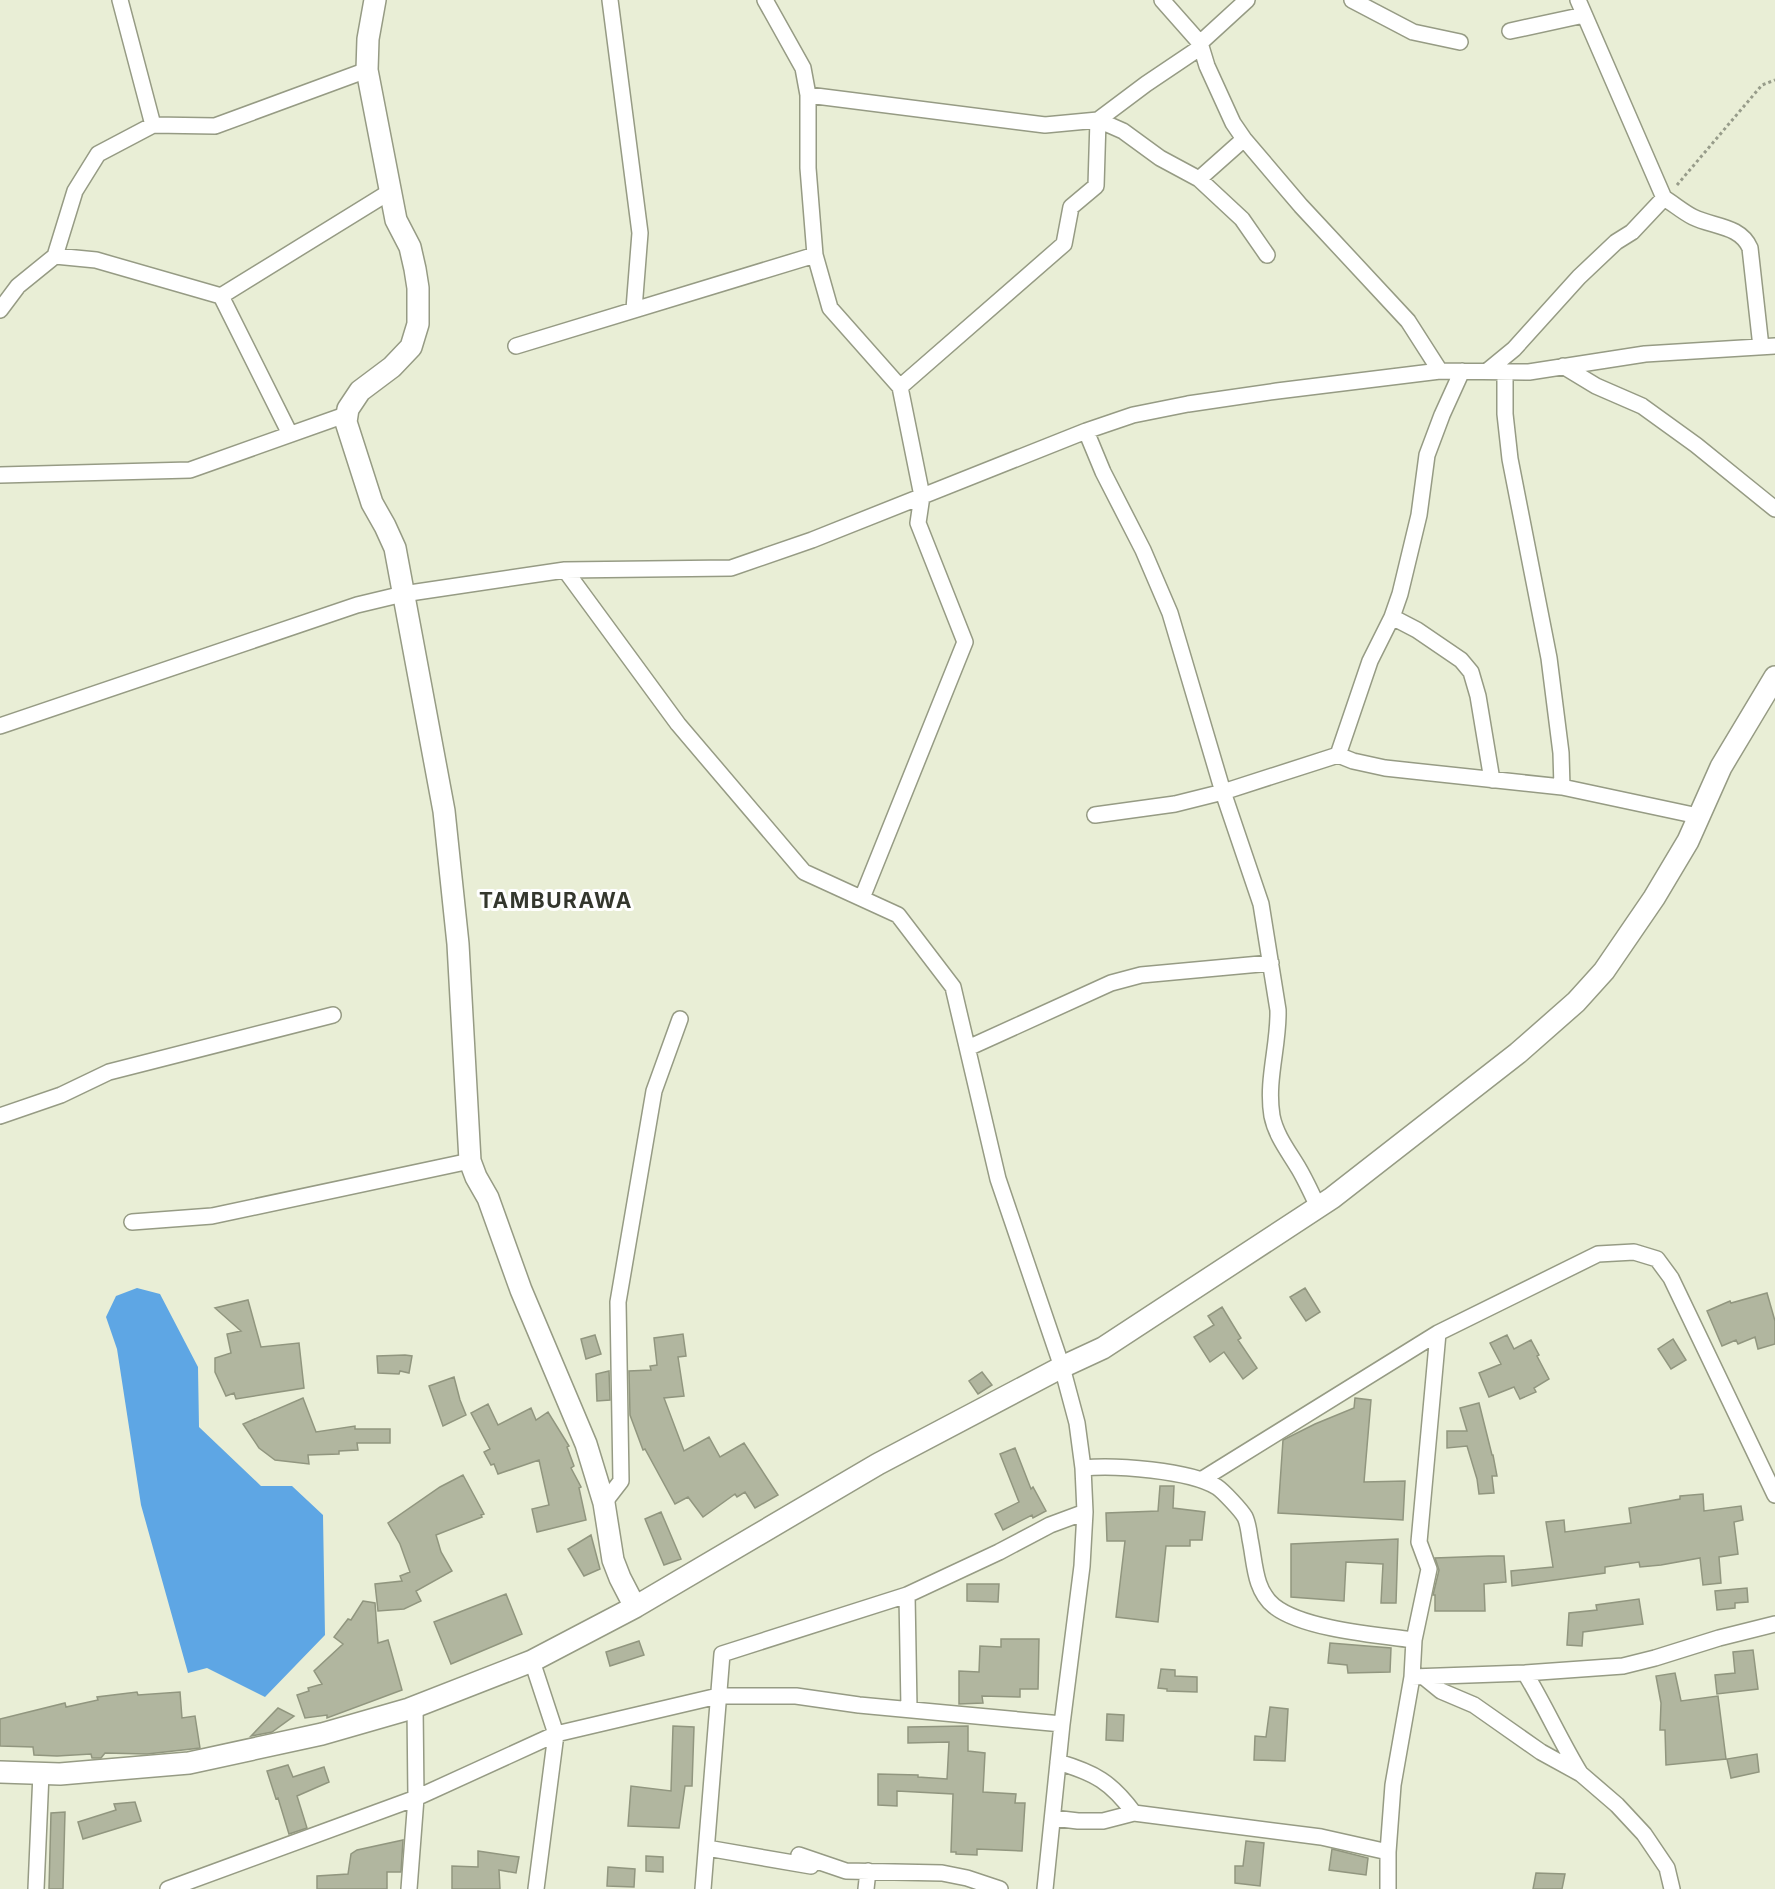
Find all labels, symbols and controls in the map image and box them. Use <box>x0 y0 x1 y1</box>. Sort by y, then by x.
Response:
district label: TAMBURAWA <box>479 888 633 913</box>

